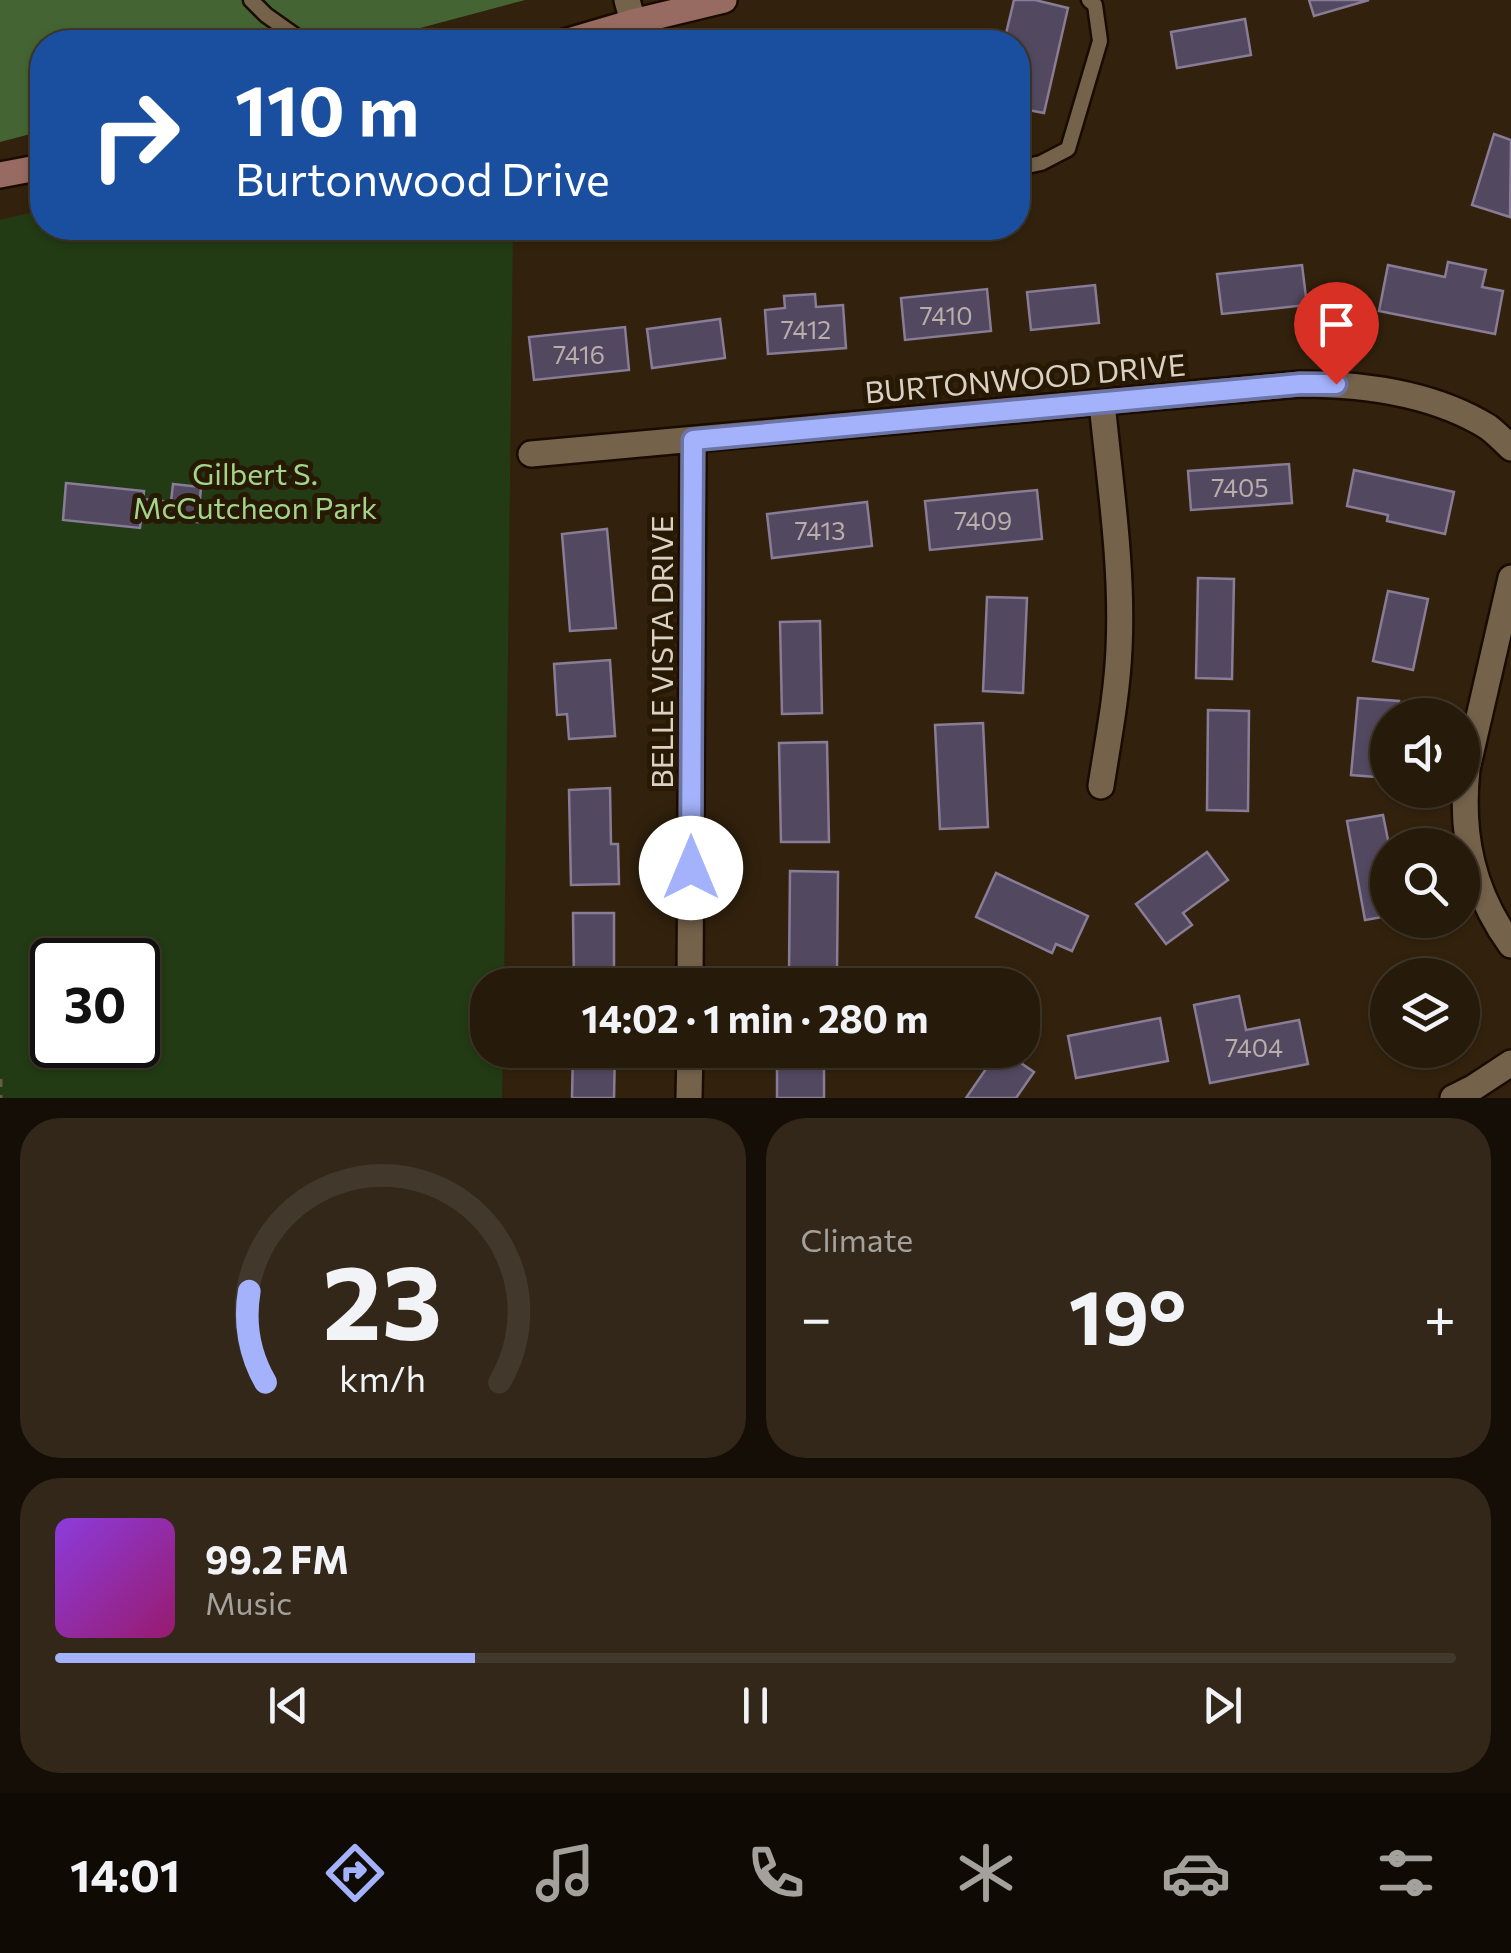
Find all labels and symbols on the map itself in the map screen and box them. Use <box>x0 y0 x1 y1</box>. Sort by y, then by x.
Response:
pin <box>1294 282 1379 385</box>
house number: 7410 <box>920 300 972 330</box>
house number: 7412 <box>781 314 831 344</box>
house number: 7416 <box>553 339 605 369</box>
street label: BURTONWOOD DRIVE <box>863 345 1187 409</box>
park label: Gilbert S. McCutcheon Park <box>133 454 377 525</box>
house number: 7405 <box>1211 472 1269 502</box>
house number: 7409 <box>954 505 1012 535</box>
street label: BELLE VISTA DRIVE <box>642 515 679 789</box>
house number: 7413 <box>795 515 845 545</box>
position arrow <box>639 816 743 920</box>
speed limit sign: 30 <box>30 938 160 1068</box>
house number: 7404 <box>1225 1032 1283 1062</box>

